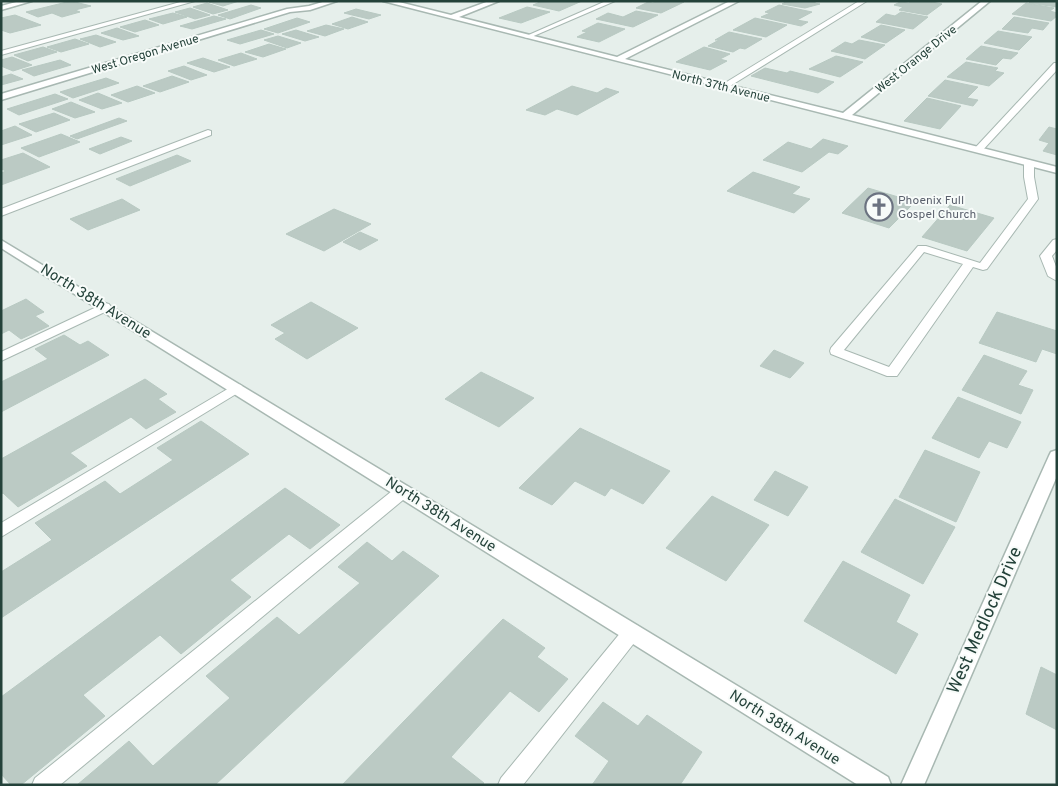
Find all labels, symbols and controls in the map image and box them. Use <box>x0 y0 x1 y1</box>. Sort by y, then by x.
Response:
street label: West Orange Drive <box>873 22 961 97</box>
street label: West Oregon Avenue <box>90 31 201 79</box>
street label: North 37th Avenue <box>670 67 771 107</box>
church icon: Phoenix Full Gospel Church <box>864 192 894 222</box>
place label: Phoenix Full Gospel Church <box>898 193 976 223</box>
street label: North 38th Avenue <box>36 261 154 344</box>
street label: North 38th Avenue <box>381 474 499 557</box>
street label: West Medlock Drive <box>943 543 1028 698</box>
street label: North 38th Avenue <box>725 687 843 770</box>

